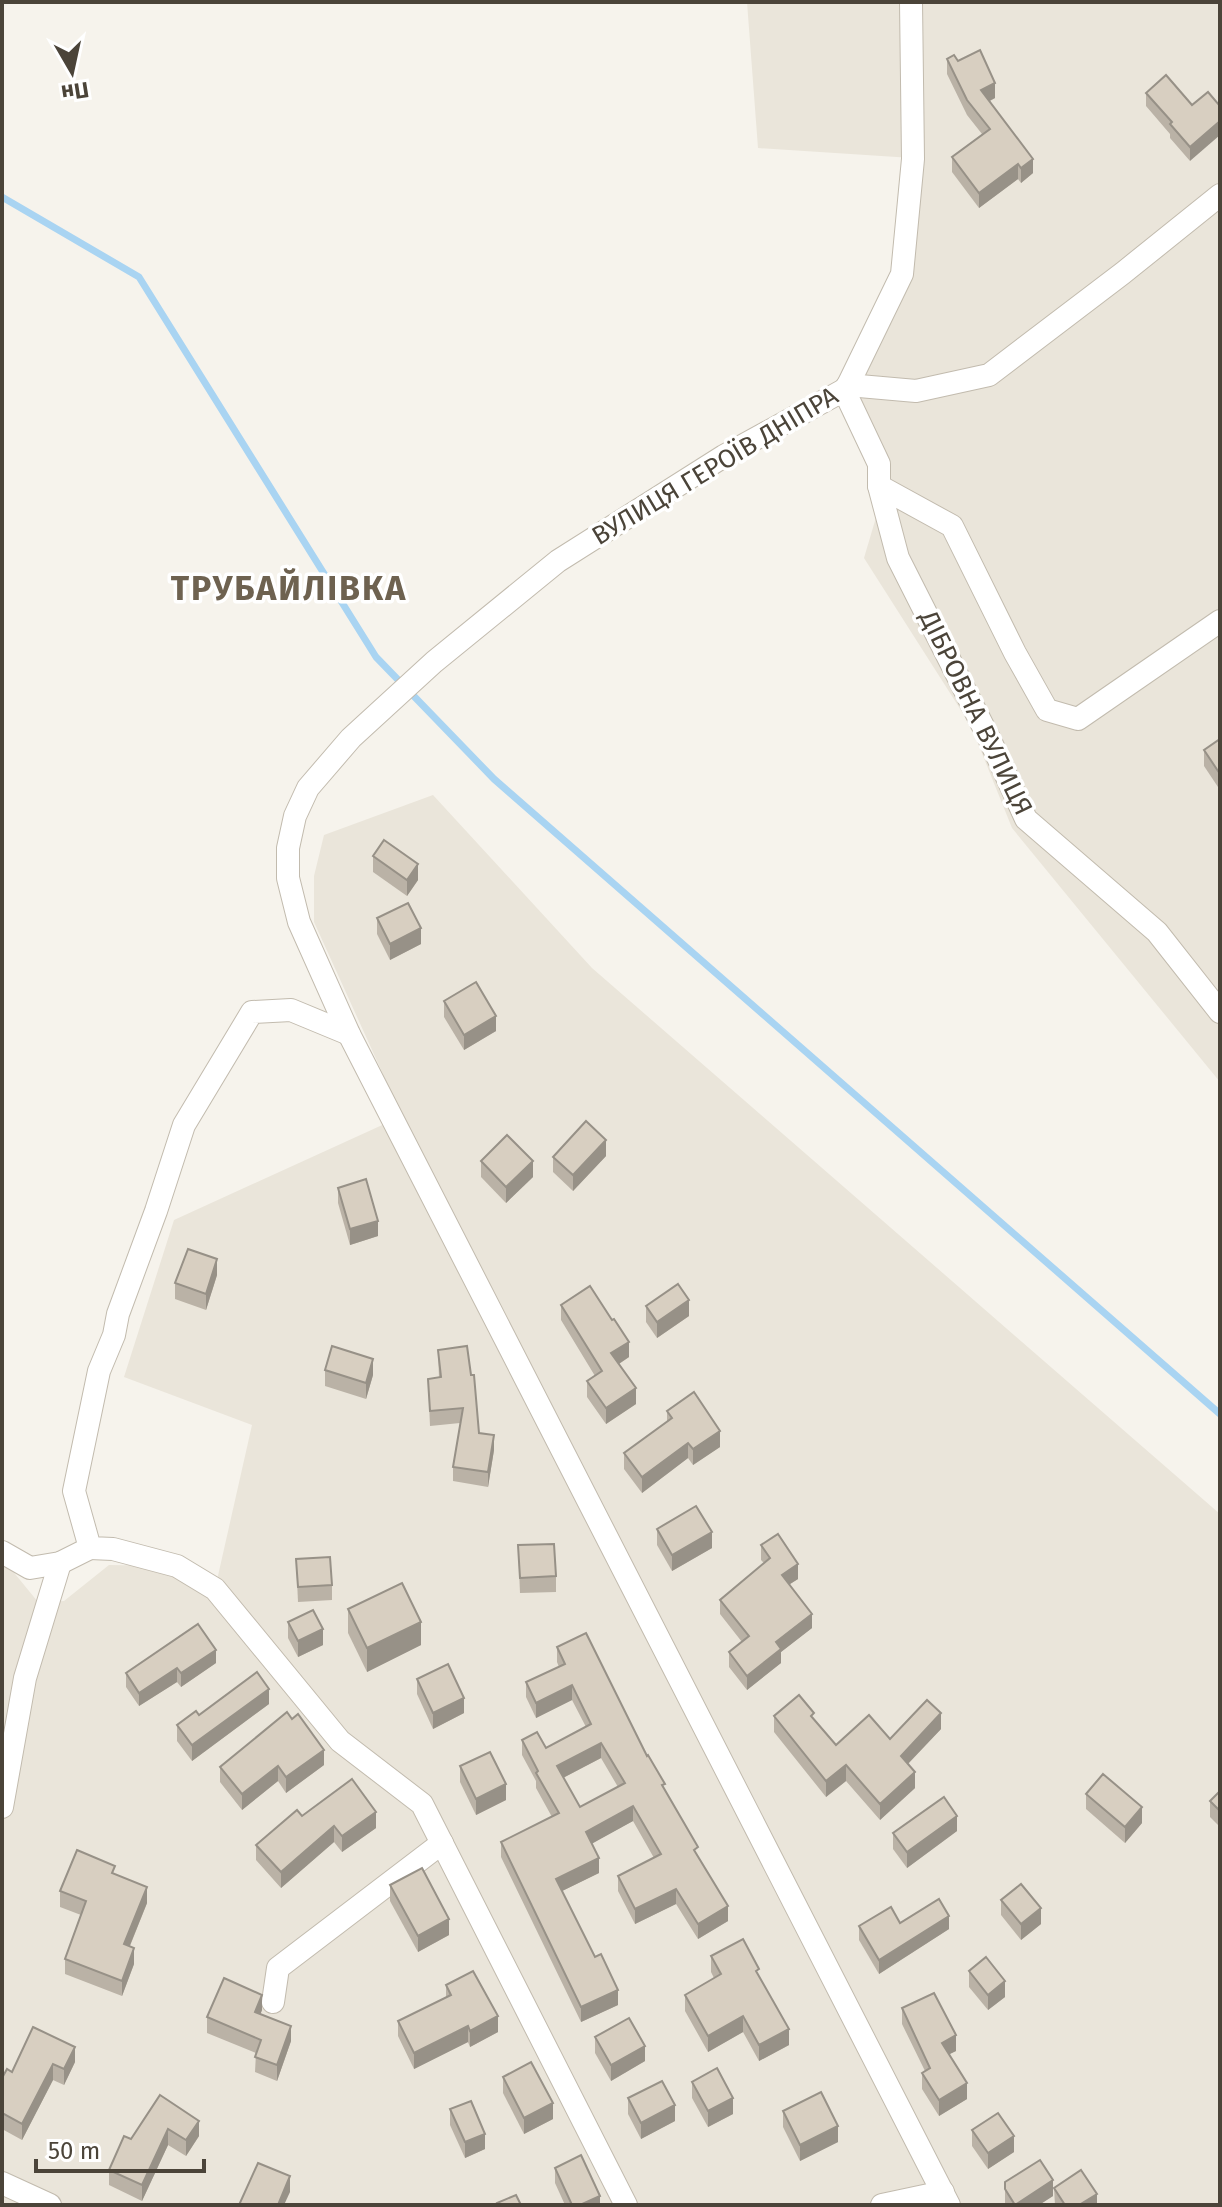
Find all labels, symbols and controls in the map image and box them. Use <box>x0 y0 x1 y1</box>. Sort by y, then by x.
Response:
north arrow <box>32 32 112 112</box>
text: Пн <box>59 76 91 107</box>
street label: ВУЛИЦЯ ГЕРОЇВ ДНІПРА <box>586 380 844 552</box>
district label: ТРУБАЙЛІВКА <box>171 568 407 609</box>
street label: ДІБРОВНА ВУЛИЦЯ <box>913 605 1039 820</box>
scale bar <box>36 2123 204 2173</box>
text: 50 m <box>48 2137 100 2165</box>

